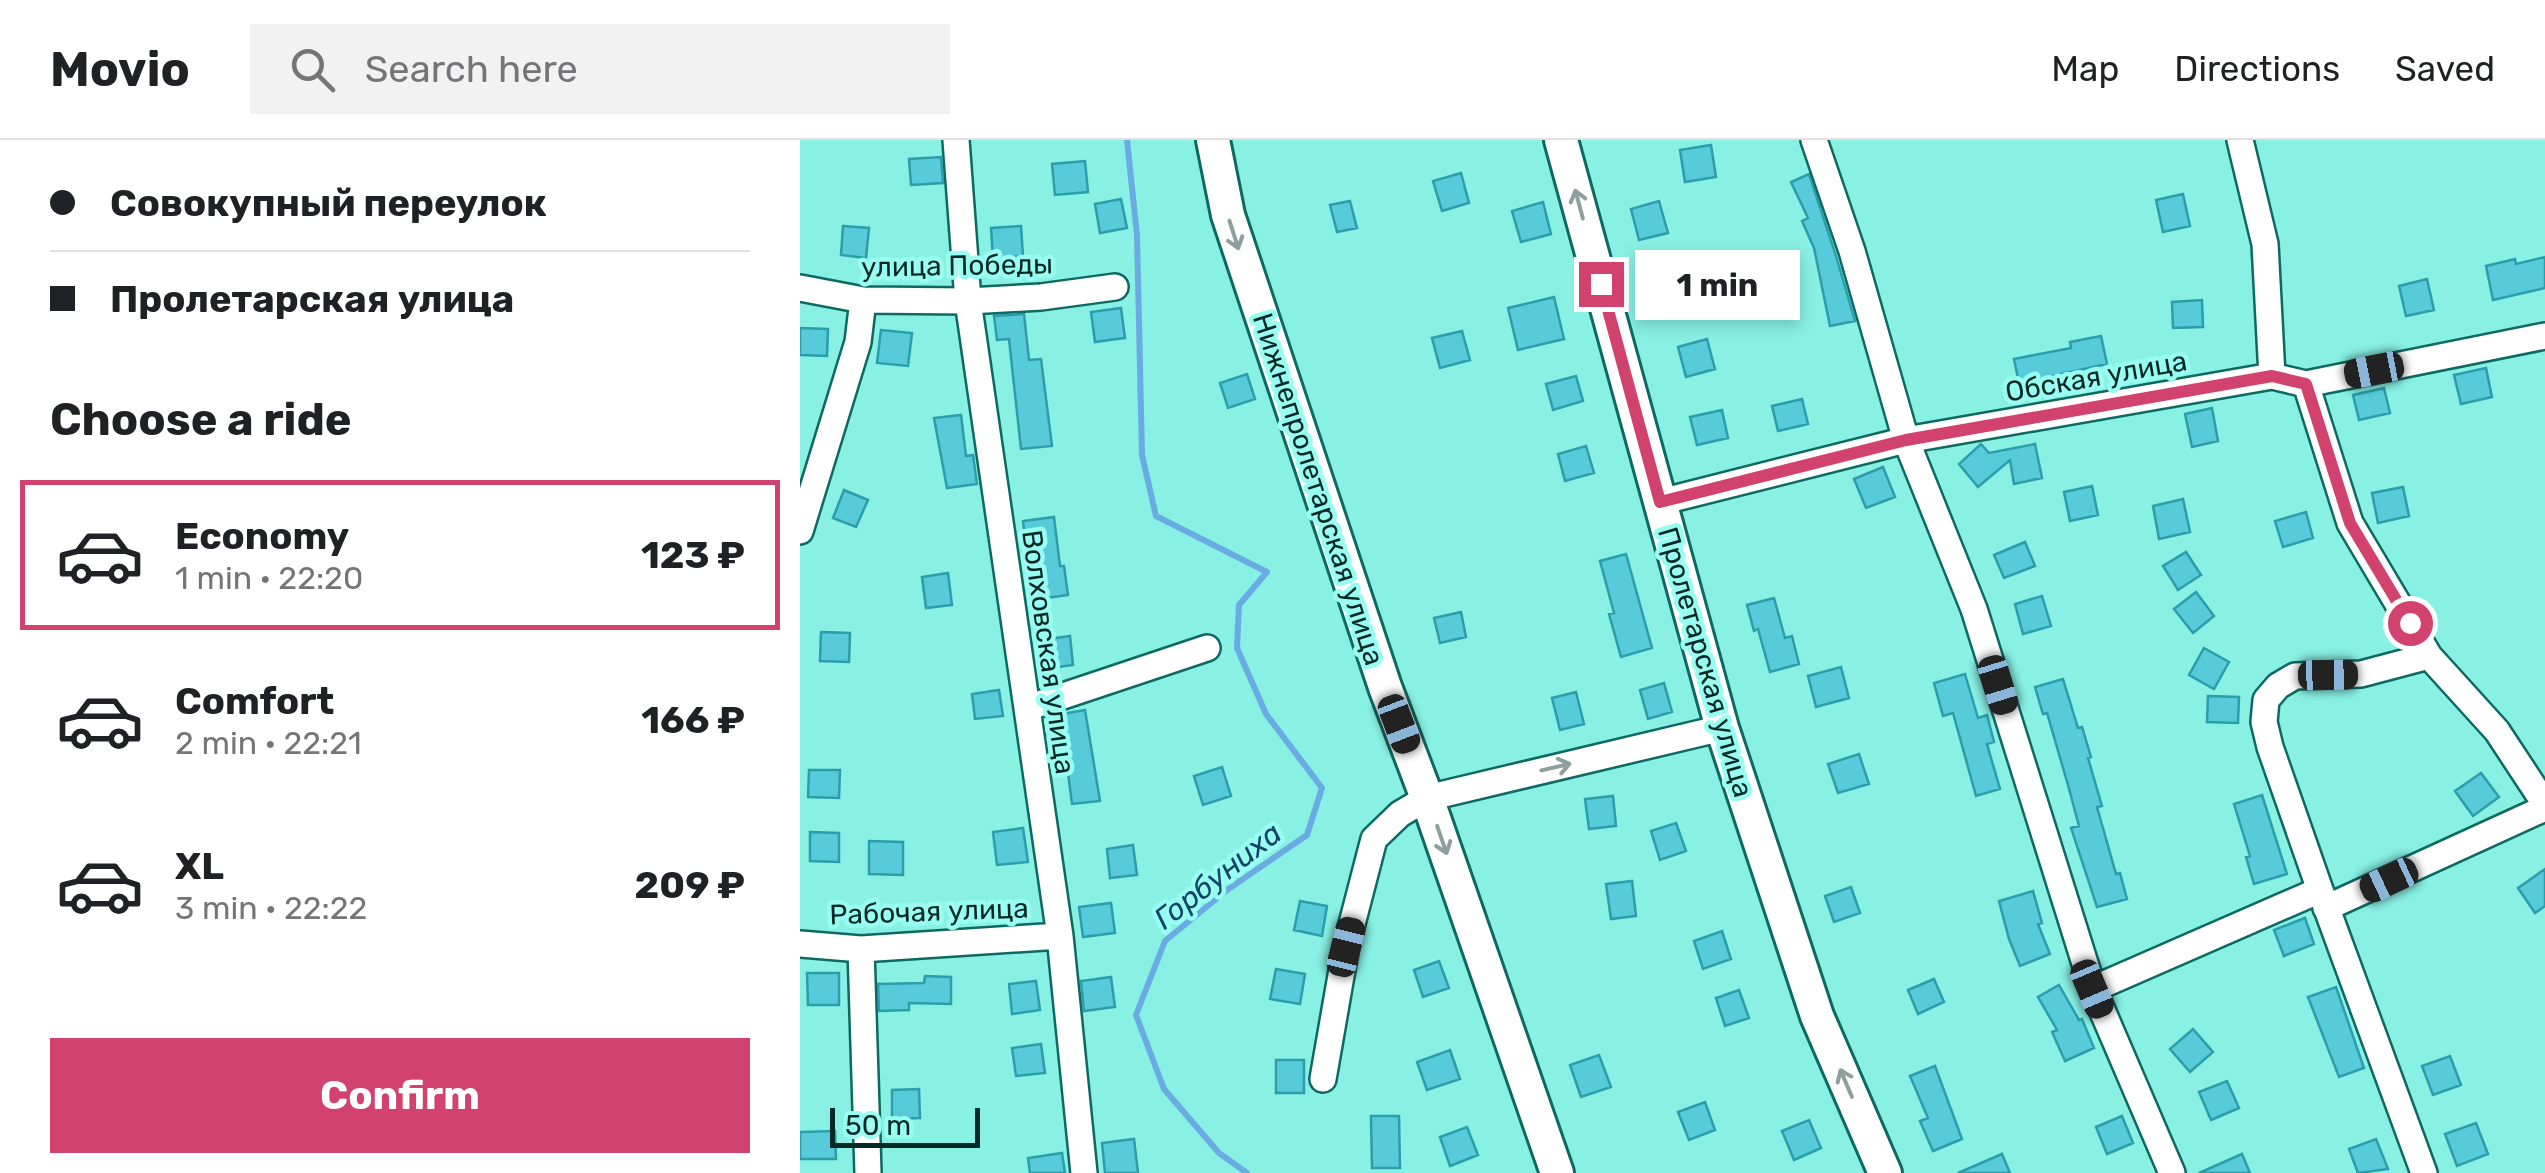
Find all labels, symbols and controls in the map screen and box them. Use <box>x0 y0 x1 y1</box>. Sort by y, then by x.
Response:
search box <box>250 24 950 114</box>
text: Movio <box>50 41 190 98</box>
icon: search <box>285 42 340 97</box>
text: Search here <box>365 46 578 92</box>
text: Map <box>2051 48 2119 90</box>
text: Directions <box>2174 48 2340 90</box>
text: Saved <box>2395 48 2495 90</box>
text: Совокупный переулок <box>110 180 547 226</box>
one-way arrow <box>1569 189 1587 220</box>
one-way arrow <box>1227 219 1245 250</box>
street label: улица Победы <box>861 247 1053 284</box>
callout: 1 min <box>1636 249 1801 319</box>
route end <box>1579 262 1624 307</box>
text: 1 min <box>1677 266 1758 304</box>
text: Пролетарская улица <box>110 276 514 322</box>
street label: Нижнепролетарская улица <box>1246 309 1391 669</box>
street label: Обская улица <box>2003 344 2189 409</box>
car <box>2342 350 2406 390</box>
text: Choose a ride <box>50 393 352 446</box>
icon: car <box>55 510 145 600</box>
text: Economy <box>175 513 349 559</box>
street label: Пролетарская улица <box>1651 523 1760 801</box>
street label: Волховская улица <box>1015 528 1082 776</box>
text: 123 ₽ <box>641 532 745 578</box>
text: 1 min · 22:20 <box>175 559 363 597</box>
route start <box>2388 601 2433 646</box>
car <box>1975 652 2021 718</box>
car <box>2298 659 2358 691</box>
icon: car <box>55 675 145 765</box>
text: Comfort <box>175 678 334 724</box>
car <box>1374 691 1424 757</box>
text: 166 ₽ <box>641 697 745 743</box>
text: 2 min · 22:21 <box>175 724 362 762</box>
one-way arrow <box>1539 757 1571 775</box>
water label: Горбуниха <box>1147 815 1289 937</box>
one-way arrow <box>1434 824 1452 856</box>
icon: car <box>55 840 145 930</box>
text: XL <box>175 843 224 889</box>
car <box>2355 854 2423 906</box>
text: 209 ₽ <box>635 862 745 908</box>
text: 3 min · 22:22 <box>175 889 367 927</box>
street label: Рабочая улица <box>829 892 1029 931</box>
car <box>1324 914 1368 980</box>
car <box>2066 956 2118 1022</box>
button: Confirm <box>50 1038 750 1153</box>
one-way arrow <box>1836 1069 1854 1099</box>
scale bar <box>830 1103 980 1148</box>
text: 50 m <box>845 1109 911 1142</box>

